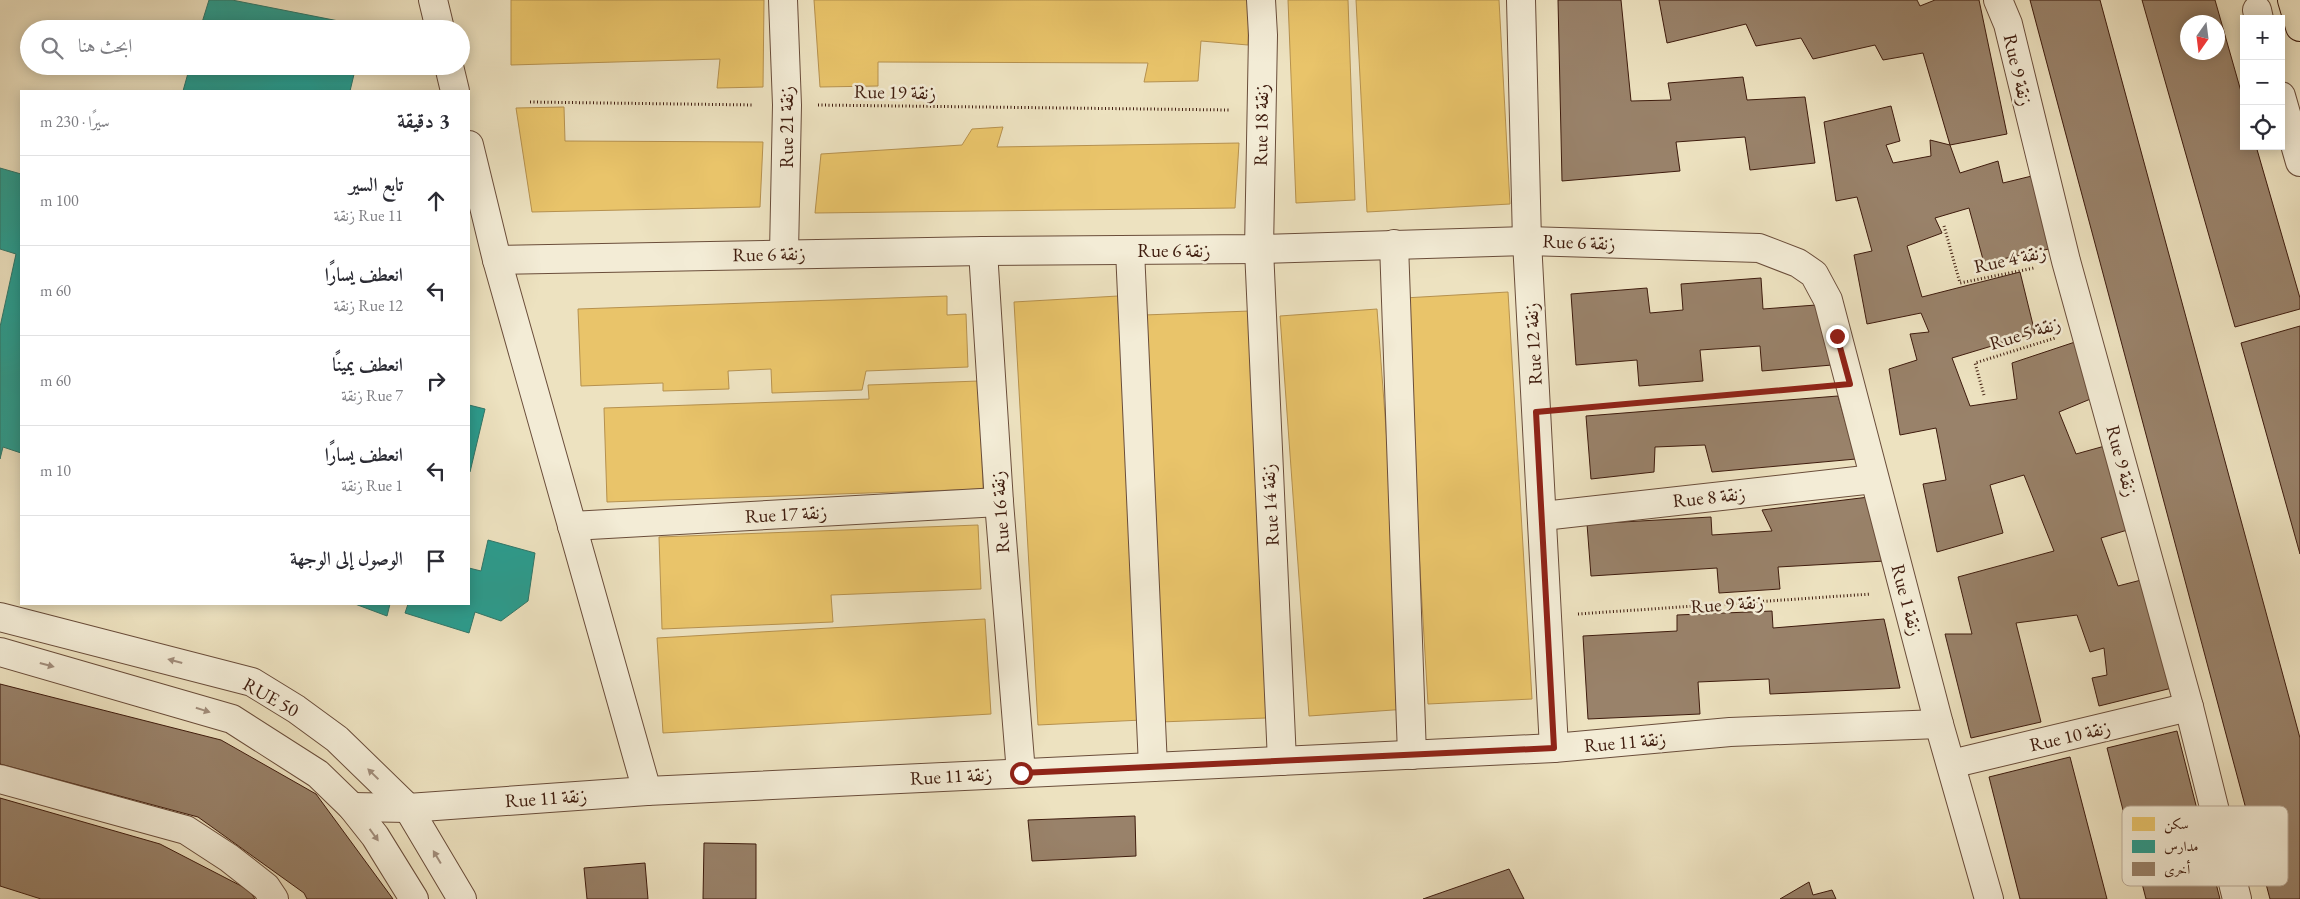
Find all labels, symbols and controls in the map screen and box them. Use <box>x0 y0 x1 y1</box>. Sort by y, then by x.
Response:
north arrow <box>2180 15 2225 60</box>
map controls <box>2240 15 2285 150</box>
button: + <box>2240 15 2285 60</box>
search box <box>20 20 470 75</box>
street label: Rue 9 زنقة <box>1998 31 2038 109</box>
text: ابحث هنا <box>78 33 132 58</box>
icon: search <box>38 34 66 62</box>
button: − <box>2240 60 2285 105</box>
street label: Rue 19 زنقة <box>854 79 936 105</box>
street label: Rue 18 زنقة <box>1248 84 1274 166</box>
street label: Rue 21 زنقة <box>774 86 799 168</box>
button: locate <box>2240 105 2285 150</box>
text: 3 دقيقة <box>397 107 450 134</box>
text: سيرًا · 230 m <box>40 111 110 132</box>
text: تابع السير <box>349 172 403 197</box>
icon: ahead <box>422 187 450 215</box>
text: 100 m <box>40 190 79 211</box>
text: Rue 11 زنقة <box>334 205 403 226</box>
street label: Rue 6 زنقة <box>1542 228 1616 256</box>
street label: Rue 6 زنقة <box>1137 238 1211 263</box>
street label: Rue 4 زنقة <box>1972 239 2048 279</box>
street label: Rue 6 زنقة <box>732 241 806 267</box>
text: انعطف يسارًا <box>325 262 403 287</box>
icon: left <box>422 277 450 305</box>
text: 60 m <box>40 280 71 301</box>
text: Rue 12 زنقة <box>334 295 403 316</box>
street label: Rue 12 زنقة <box>1518 302 1548 386</box>
street label: Rue 5 زنقة <box>1986 310 2064 356</box>
route end <box>1826 325 1849 348</box>
text: انعطف يمينًا <box>332 352 403 377</box>
icon: right <box>422 367 450 395</box>
text: 60 m <box>40 370 71 391</box>
text: Rue 7 زنقة <box>341 385 403 406</box>
street label: Rue 9 زنقة <box>2100 422 2144 500</box>
text: انعطف يسارًا <box>325 442 403 467</box>
icon: left <box>422 457 450 485</box>
text: 10 m <box>40 460 71 481</box>
street label: Rue 14 زنقة <box>1255 463 1285 547</box>
street label: Rue 16 زنقة <box>985 470 1015 554</box>
text: Rue 1 زنقة <box>341 475 403 496</box>
street label: Rue 8 زنقة <box>1671 481 1747 513</box>
street label: Rue 17 زنقة <box>744 499 828 529</box>
text: الوصول إلى الوجهة <box>290 546 403 571</box>
icon: arrive <box>422 547 450 575</box>
street label: Rue 1 زنقة <box>1885 561 1929 639</box>
street label: Rue 9 زنقة <box>1690 589 1764 619</box>
one-way arrow <box>167 657 182 665</box>
one-way arrow <box>40 662 55 670</box>
street label: RUE 50 <box>239 671 303 723</box>
one-way arrow <box>196 706 211 714</box>
street label: Rue 10 زنقة <box>2027 715 2113 757</box>
street label: Rue 11 زنقة <box>1583 726 1667 758</box>
street label: Rue 11 زنقة <box>909 761 993 791</box>
route start <box>1010 762 1033 785</box>
one-way arrow <box>367 768 379 780</box>
street label: Rue 11 زنقة <box>504 783 588 813</box>
legend <box>2122 806 2288 886</box>
text: سكن <box>2164 815 2189 834</box>
one-way arrow <box>369 828 379 842</box>
text: مدارس <box>2164 837 2199 855</box>
one-way arrow <box>433 850 441 865</box>
text: أخرى <box>2164 859 2191 878</box>

